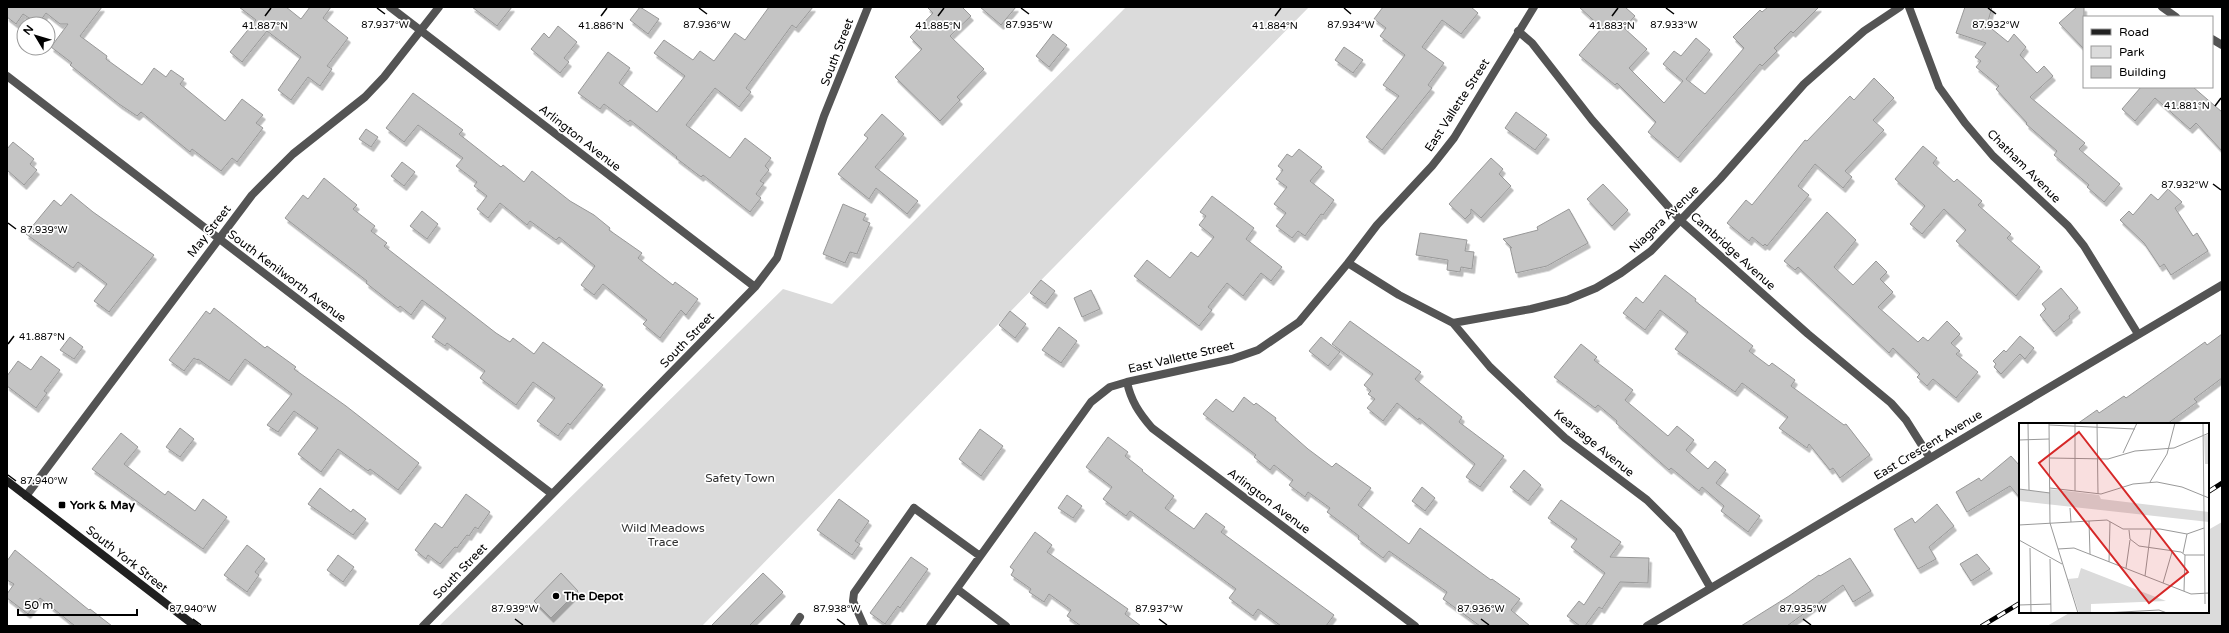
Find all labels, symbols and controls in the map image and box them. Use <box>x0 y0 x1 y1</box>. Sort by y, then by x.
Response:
north arrow <box>16 16 56 56</box>
street label: South Street <box>818 16 856 88</box>
legend <box>2083 16 2213 88</box>
text: 87.937°W <box>361 19 409 31</box>
text: 87.936°W <box>683 19 731 31</box>
text: 87.935°W <box>1005 19 1053 31</box>
text: 87.934°W <box>1327 19 1375 31</box>
text: 87.933°W <box>1650 19 1698 31</box>
text: 87.932°W <box>1972 19 2020 31</box>
text: 41.887°N <box>242 20 288 32</box>
text: 41.886°N <box>578 20 624 32</box>
text: 41.885°N <box>915 20 961 32</box>
text: 41.884°N <box>1252 20 1298 32</box>
text: 41.883°N <box>1589 20 1635 32</box>
text: N <box>21 23 36 38</box>
text: Road <box>2119 25 2149 39</box>
text: Park <box>2119 45 2145 59</box>
street label: East Vallette Street <box>1422 55 1493 154</box>
text: Building <box>2119 65 2166 79</box>
text: 41.881°N <box>2164 100 2210 112</box>
street label: Arlington Avenue <box>536 102 624 174</box>
street label: Chatham Avenue <box>1984 126 2064 206</box>
text: 87.932°W <box>2161 179 2209 191</box>
street label: Niagara Avenue <box>1626 182 1702 256</box>
street label: May Street <box>184 202 234 260</box>
street label: Cambridge Avenue <box>1688 209 1778 293</box>
text: 87.939°W <box>20 224 68 236</box>
street label: South Kenilworth Avenue <box>225 227 349 325</box>
street label: South Street <box>657 309 717 371</box>
text: 41.887°N <box>19 331 65 343</box>
street label: East Vallette Street <box>1127 338 1236 376</box>
street label: Kearsage Avenue <box>1551 406 1637 480</box>
street label: East Crescent Avenue <box>1871 407 1985 483</box>
inset map <box>2019 423 2209 613</box>
street label: Arlington Avenue <box>1225 465 1313 537</box>
park label: Safety Town <box>705 471 775 485</box>
text: 87.940°W <box>20 475 68 487</box>
place label: York & May <box>70 498 135 513</box>
marker: York & May <box>57 500 67 510</box>
park label: Wild Meadows Trace <box>621 521 705 549</box>
street label: South York Street <box>83 523 171 595</box>
street label: South Street <box>430 540 490 602</box>
place label: The Depot <box>563 589 624 604</box>
scale bar <box>18 591 137 617</box>
marker: The Depot <box>551 591 561 601</box>
text: 50 m <box>24 598 53 612</box>
text: 87.940°W <box>169 603 217 615</box>
text: 87.939°W <box>491 603 539 615</box>
text: 87.938°W <box>813 603 861 615</box>
text: 87.937°W <box>1135 603 1183 615</box>
text: 87.936°W <box>1457 603 1505 615</box>
text: 87.935°W <box>1779 603 1827 615</box>

